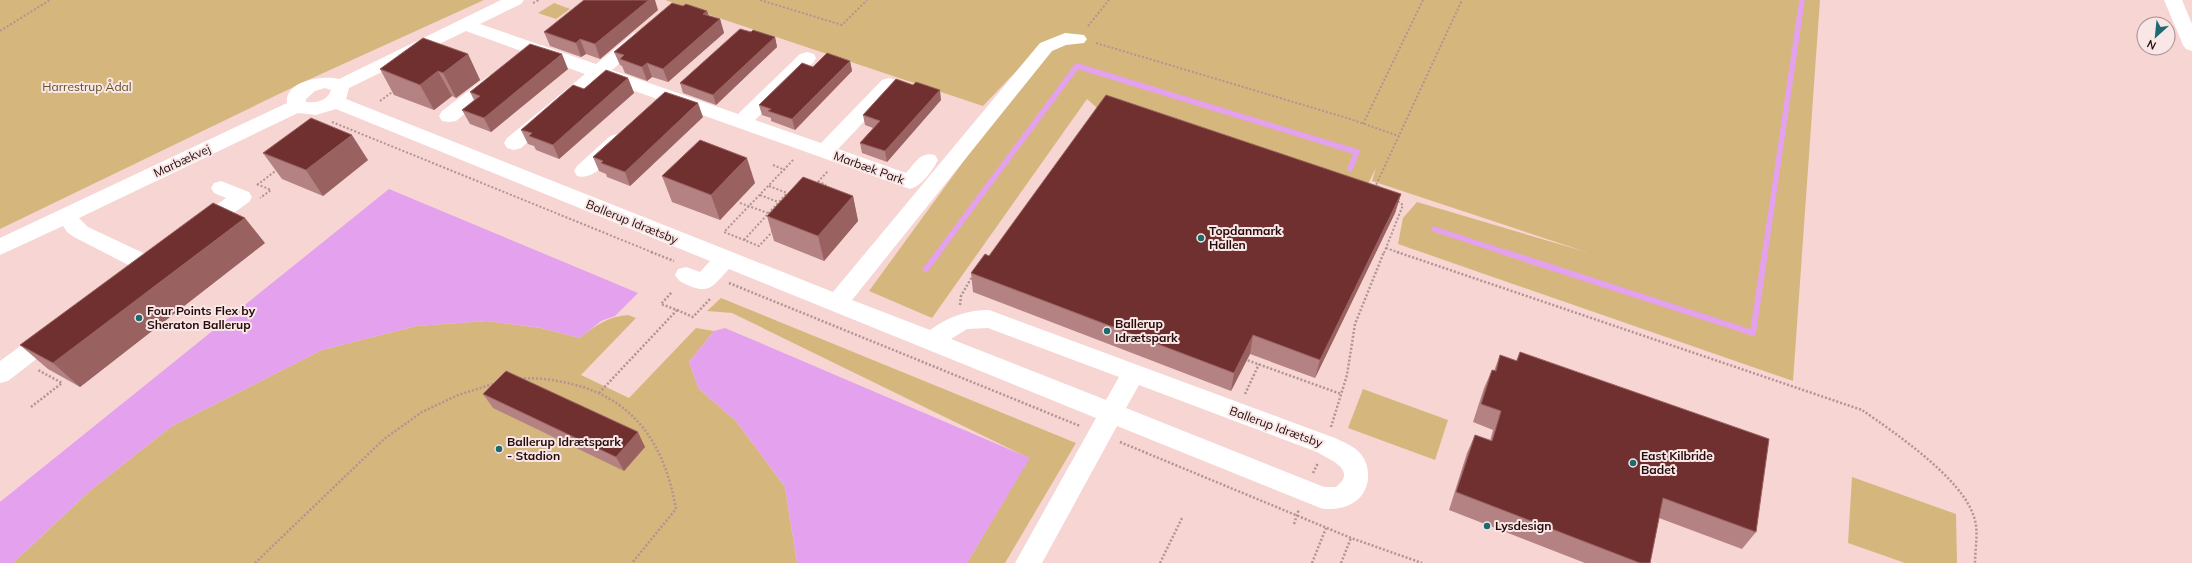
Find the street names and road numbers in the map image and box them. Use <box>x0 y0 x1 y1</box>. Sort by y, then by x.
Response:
street label: Marbækvej <box>151 141 213 180</box>
street label: Marbæk Park <box>832 148 907 188</box>
street label: Ballerup Idrætsby <box>584 196 681 247</box>
street label: Ballerup Idrætsby <box>1228 403 1325 451</box>

